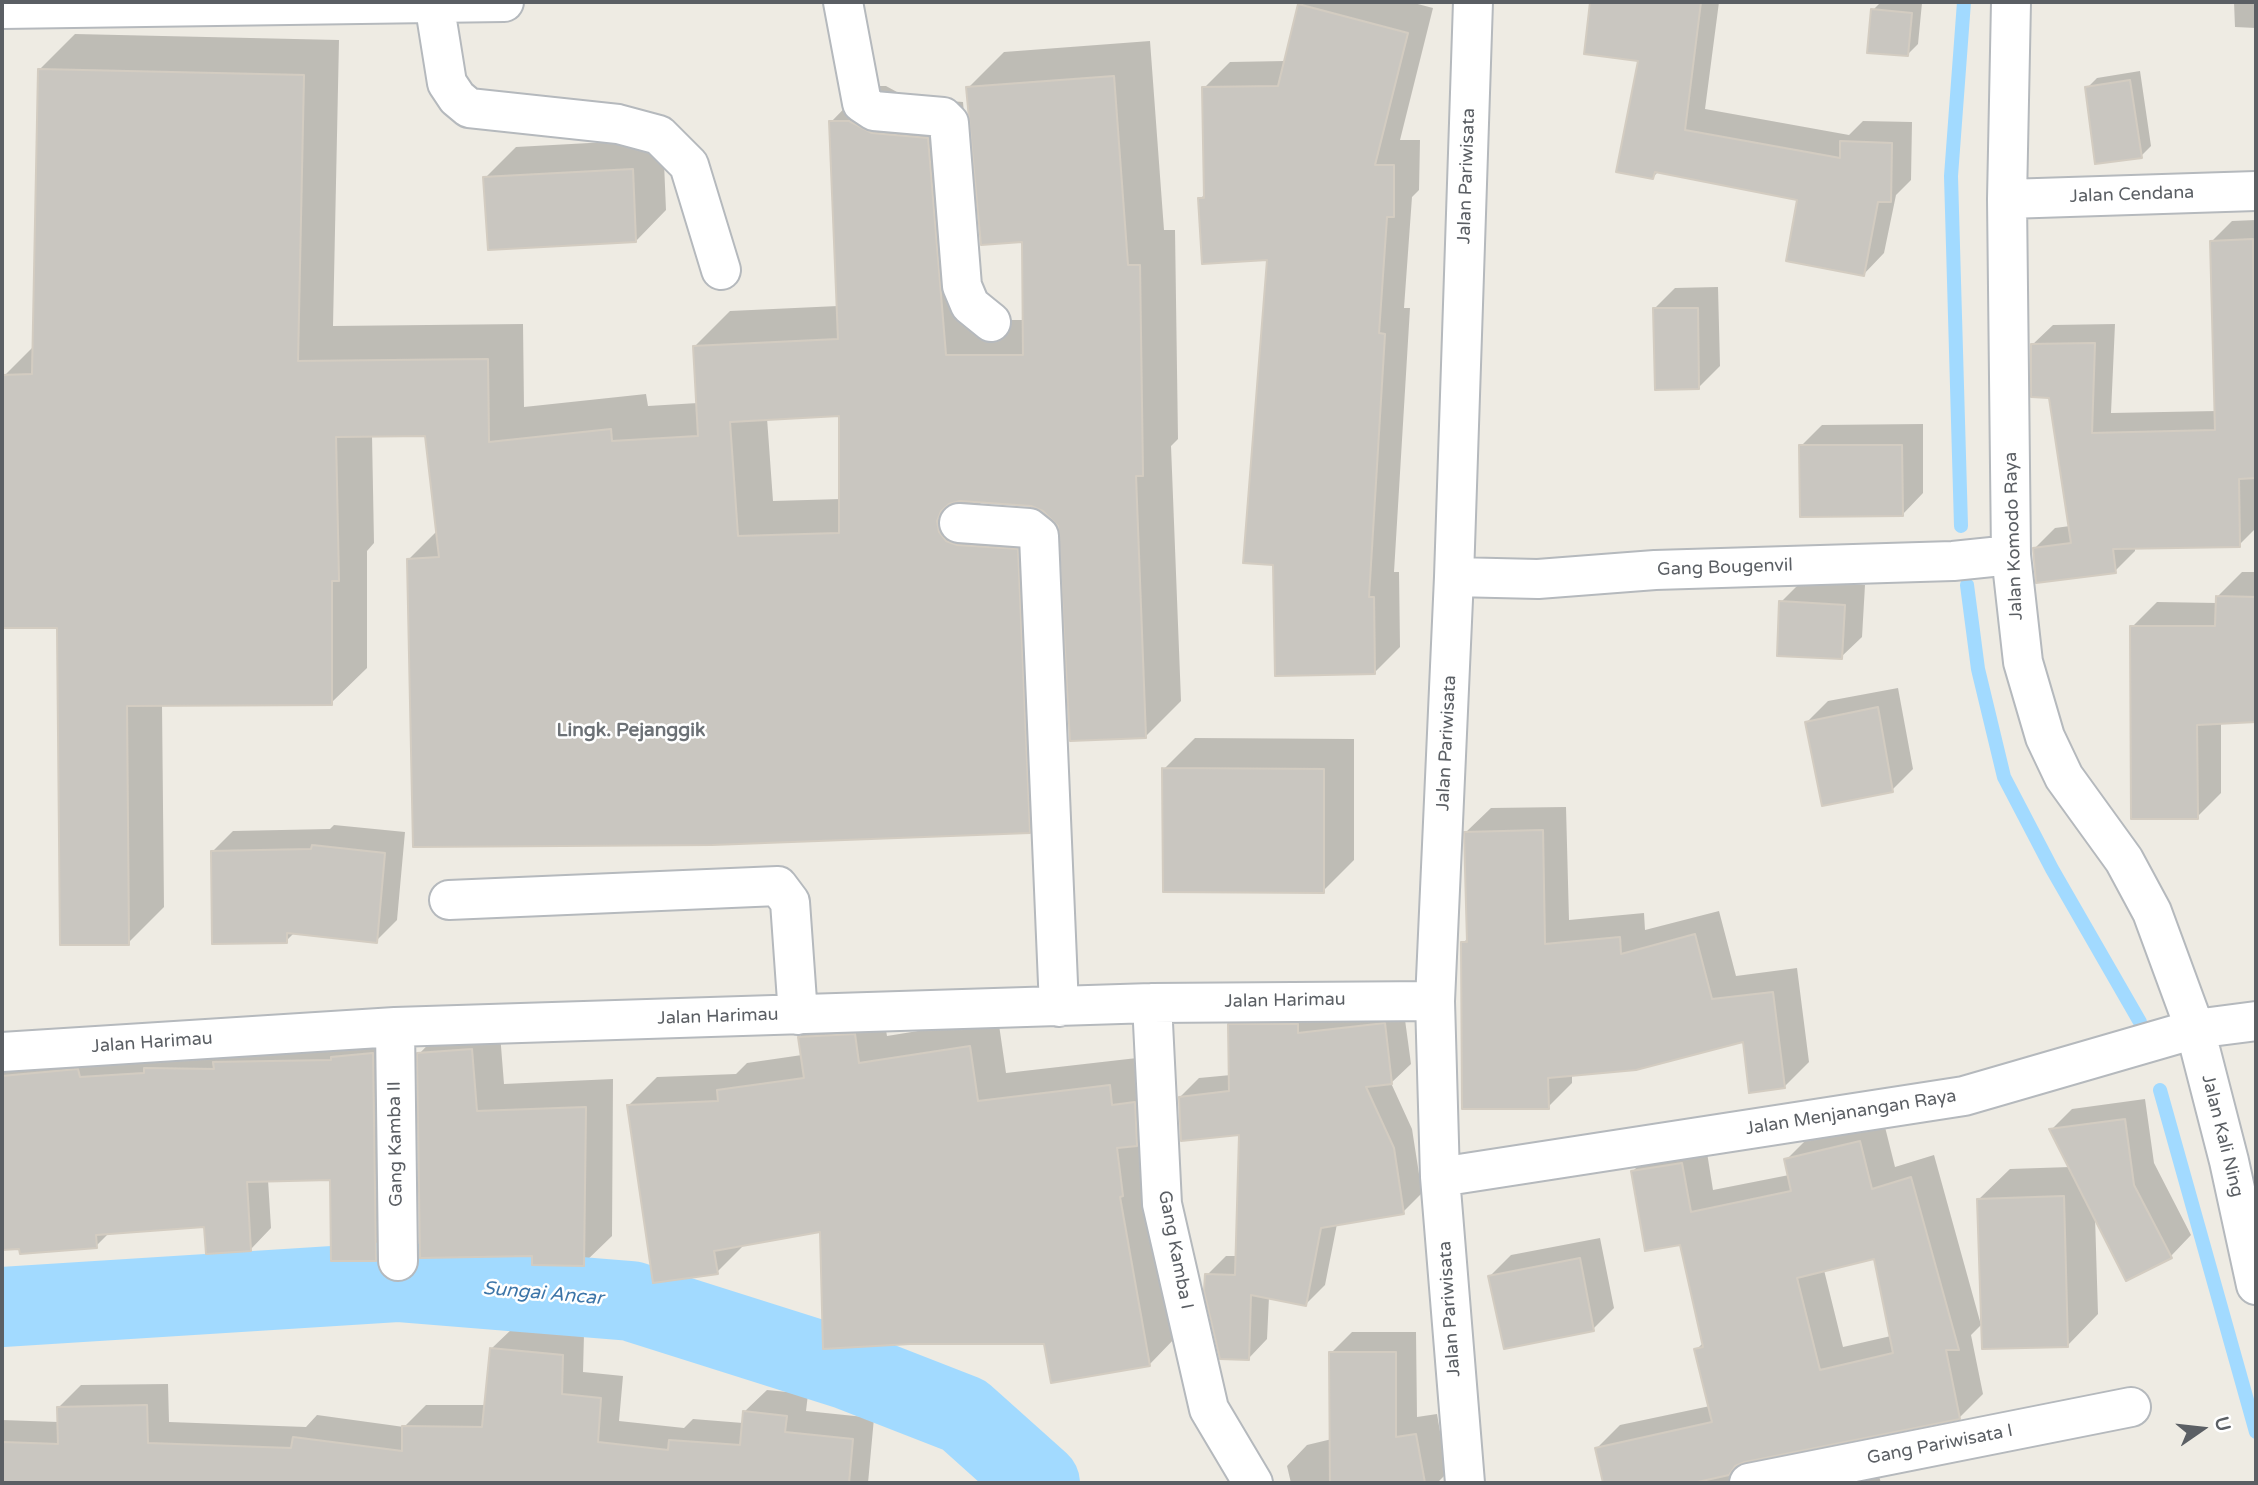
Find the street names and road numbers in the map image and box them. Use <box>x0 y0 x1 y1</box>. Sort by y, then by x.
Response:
street label: Jalan Pariwisata <box>1454 108 1480 244</box>
street label: Jalan Cendana <box>2069 182 2195 208</box>
street label: Jalan Komodo Raya <box>2000 451 2028 621</box>
street label: Gang Bougenvil <box>1657 555 1793 581</box>
street label: Jalan Pariwisata <box>1433 674 1461 812</box>
street label: Jalan Harimau <box>1224 989 1346 1013</box>
street label: Jalan Harimau <box>657 1004 779 1030</box>
street label: Jalan Harimau <box>91 1028 213 1058</box>
street label: Jalan Kali Ning <box>2196 1072 2248 1200</box>
street label: Gang Kamba II <box>384 1081 408 1207</box>
street label: Jalan Menjanangan Raya <box>1744 1086 1958 1140</box>
street label: Gang Kamba I <box>1153 1189 1197 1311</box>
street label: Jalan Pariwisata <box>1434 1240 1466 1378</box>
street label: Gang Pariwisata I <box>1865 1420 2015 1470</box>

